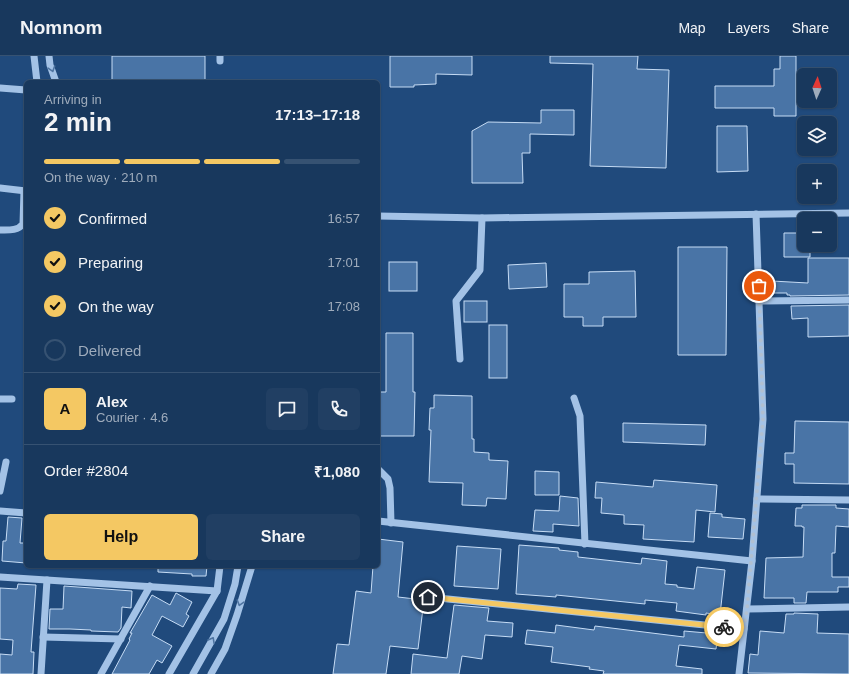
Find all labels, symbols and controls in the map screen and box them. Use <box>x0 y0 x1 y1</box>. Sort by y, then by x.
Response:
text: Nomnom <box>20 17 102 38</box>
text: Map <box>678 20 706 36</box>
text: Layers <box>728 20 770 36</box>
text: Share <box>792 20 829 36</box>
one-way arrow <box>47 65 56 72</box>
north arrow <box>797 68 837 108</box>
map controls <box>797 68 837 252</box>
text: Arriving in <box>44 92 102 107</box>
text: 17:13–17:18 <box>275 106 360 123</box>
text: 2 min <box>44 107 112 137</box>
button: layers <box>797 116 837 156</box>
button: + <box>797 164 837 204</box>
text: On the way · 210 m <box>44 170 157 185</box>
icon: check <box>44 207 66 229</box>
text: Confirmed <box>78 210 147 227</box>
text: 16:57 <box>327 211 360 226</box>
button: − <box>797 212 837 252</box>
icon: check <box>44 251 66 273</box>
text: Preparing <box>78 254 143 271</box>
text: 17:01 <box>327 255 360 270</box>
pin <box>742 269 776 303</box>
icon: bag <box>748 275 770 297</box>
icon: check <box>44 295 66 317</box>
text: On the way <box>78 298 154 315</box>
text: 17:08 <box>327 299 360 314</box>
text: Delivered <box>78 342 141 359</box>
button: chat <box>266 388 308 430</box>
button: phone <box>318 388 360 430</box>
text: Alex <box>96 393 128 410</box>
text: A <box>60 400 70 417</box>
text: Courier · 4.6 <box>96 410 168 425</box>
text: Order #2804 <box>44 462 128 479</box>
text: ₹1,080 <box>314 463 360 480</box>
button: Help <box>44 514 198 560</box>
button: Share <box>206 514 360 560</box>
pin <box>411 580 445 614</box>
icon: home <box>417 586 439 608</box>
one-way arrow <box>236 600 245 607</box>
courier <box>704 607 744 647</box>
icon: bike <box>713 616 735 638</box>
one-way arrow <box>208 637 215 644</box>

